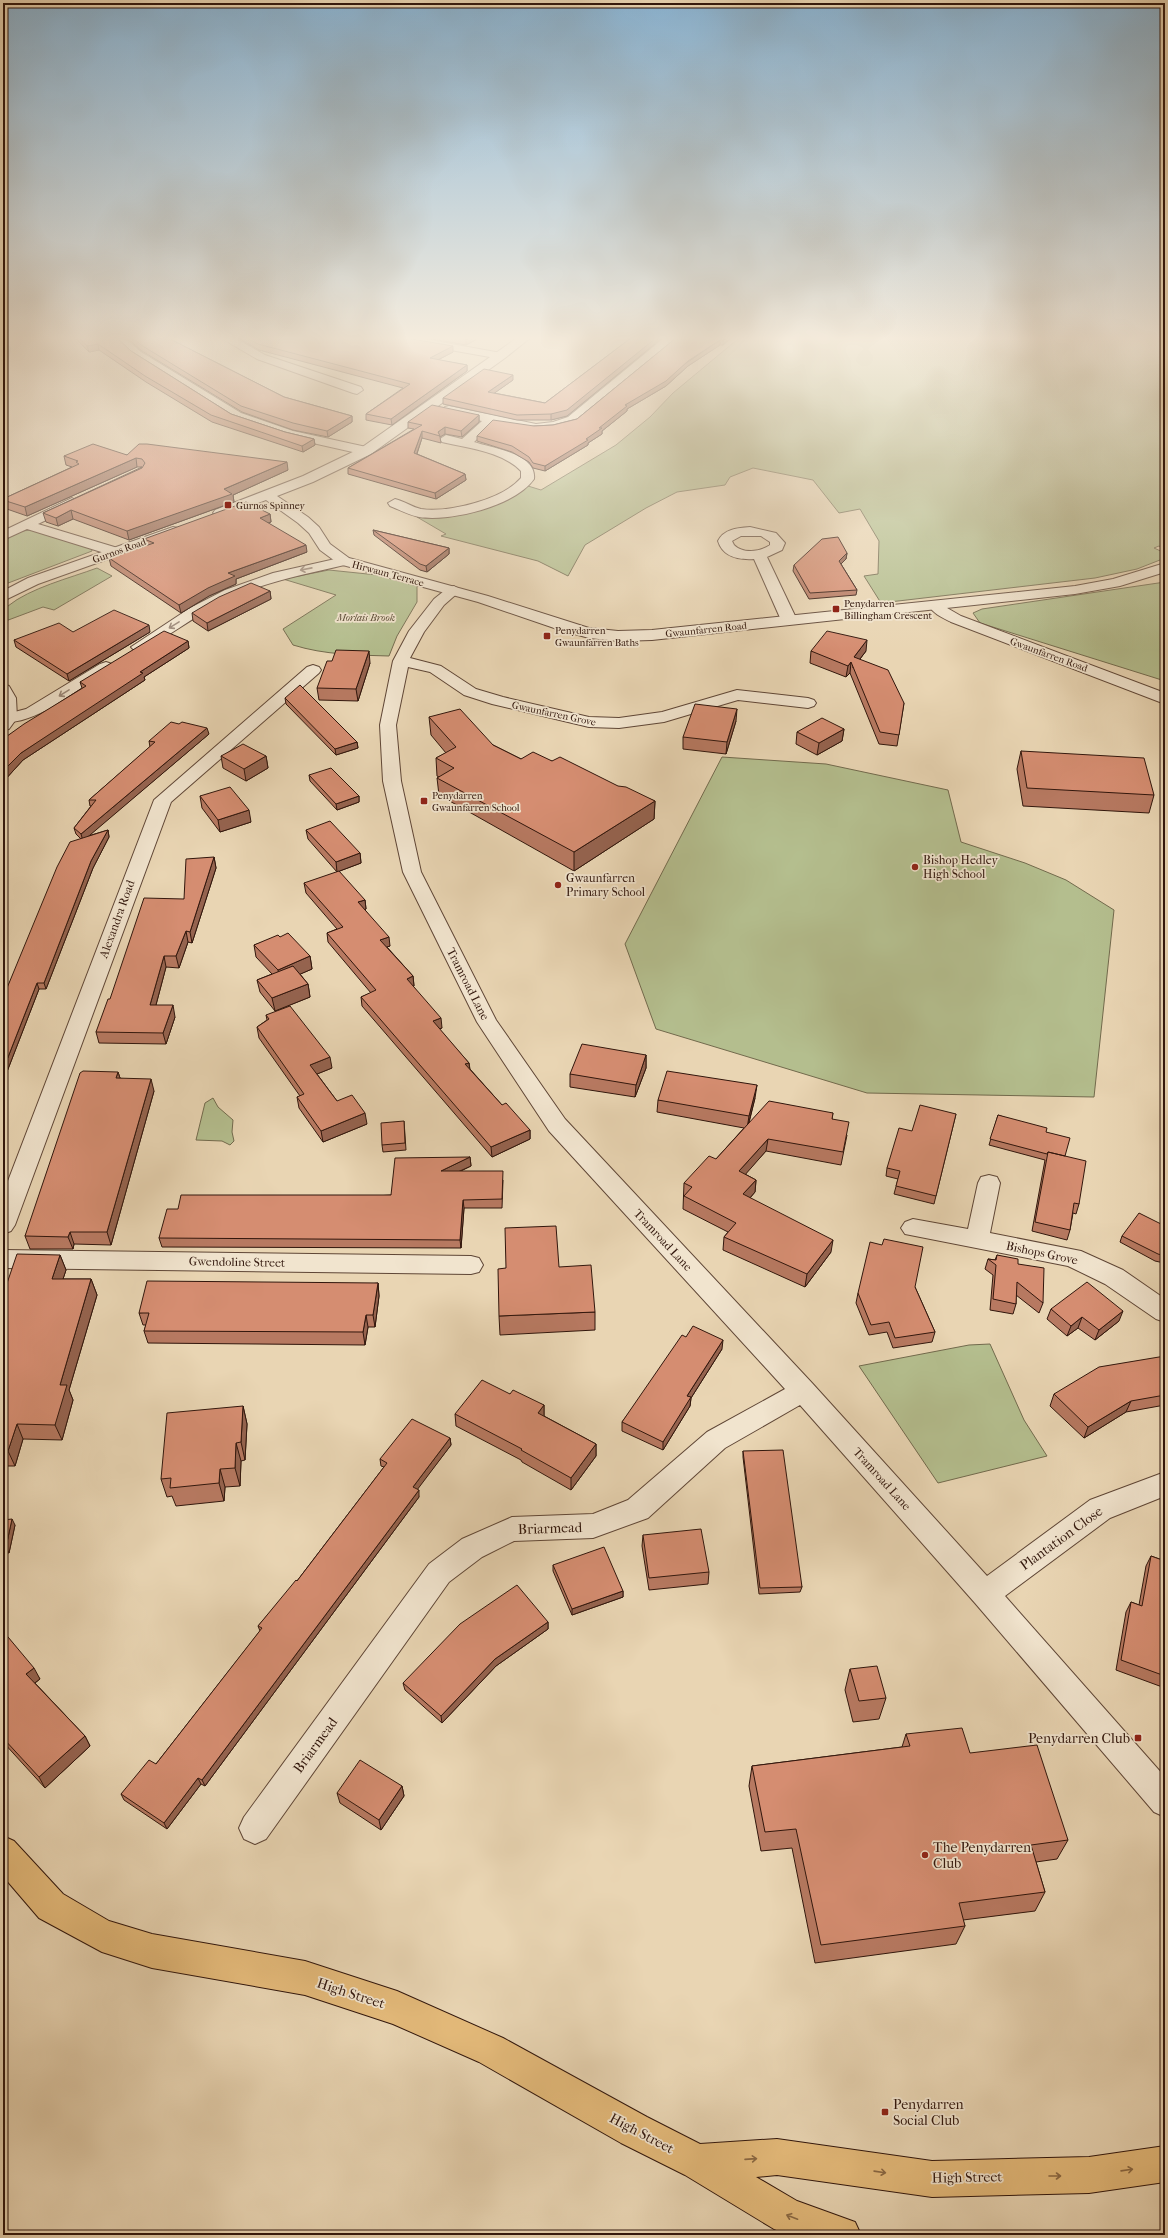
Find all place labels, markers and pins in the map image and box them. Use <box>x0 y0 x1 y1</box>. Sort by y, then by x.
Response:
marker: Gurnos Spinney <box>223 500 233 510</box>
place label: Gurnos Spinney <box>236 500 306 512</box>
place label: Penydarren Billingham Crescent <box>844 598 932 622</box>
marker: Penydarren Billingham Crescent <box>831 604 841 614</box>
place label: Penydarren Gwaunfarren Baths <box>555 625 639 649</box>
marker: Penydarren Gwaunfarren Baths <box>542 631 552 641</box>
place label: Penydarren Gwaunfarren School <box>432 790 520 814</box>
marker: Penydarren Gwaunfarren School <box>419 796 429 806</box>
place label: Bishop Hedley High School <box>923 853 998 881</box>
marker: Bishop Hedley High School <box>910 862 920 872</box>
place label: Gwaunfarren Primary School <box>566 871 646 899</box>
marker: Gwaunfarren Primary School <box>553 880 563 890</box>
place label: Penydarren Club <box>1028 1730 1130 1747</box>
marker: Penydarren Club <box>1133 1733 1143 1743</box>
place label: The Penydarren Club <box>933 1839 1031 1872</box>
marker: The Penydarren Club <box>920 1850 930 1860</box>
place label: Penydarren Social Club <box>893 2096 964 2129</box>
marker: Penydarren Social Club <box>880 2107 890 2117</box>

